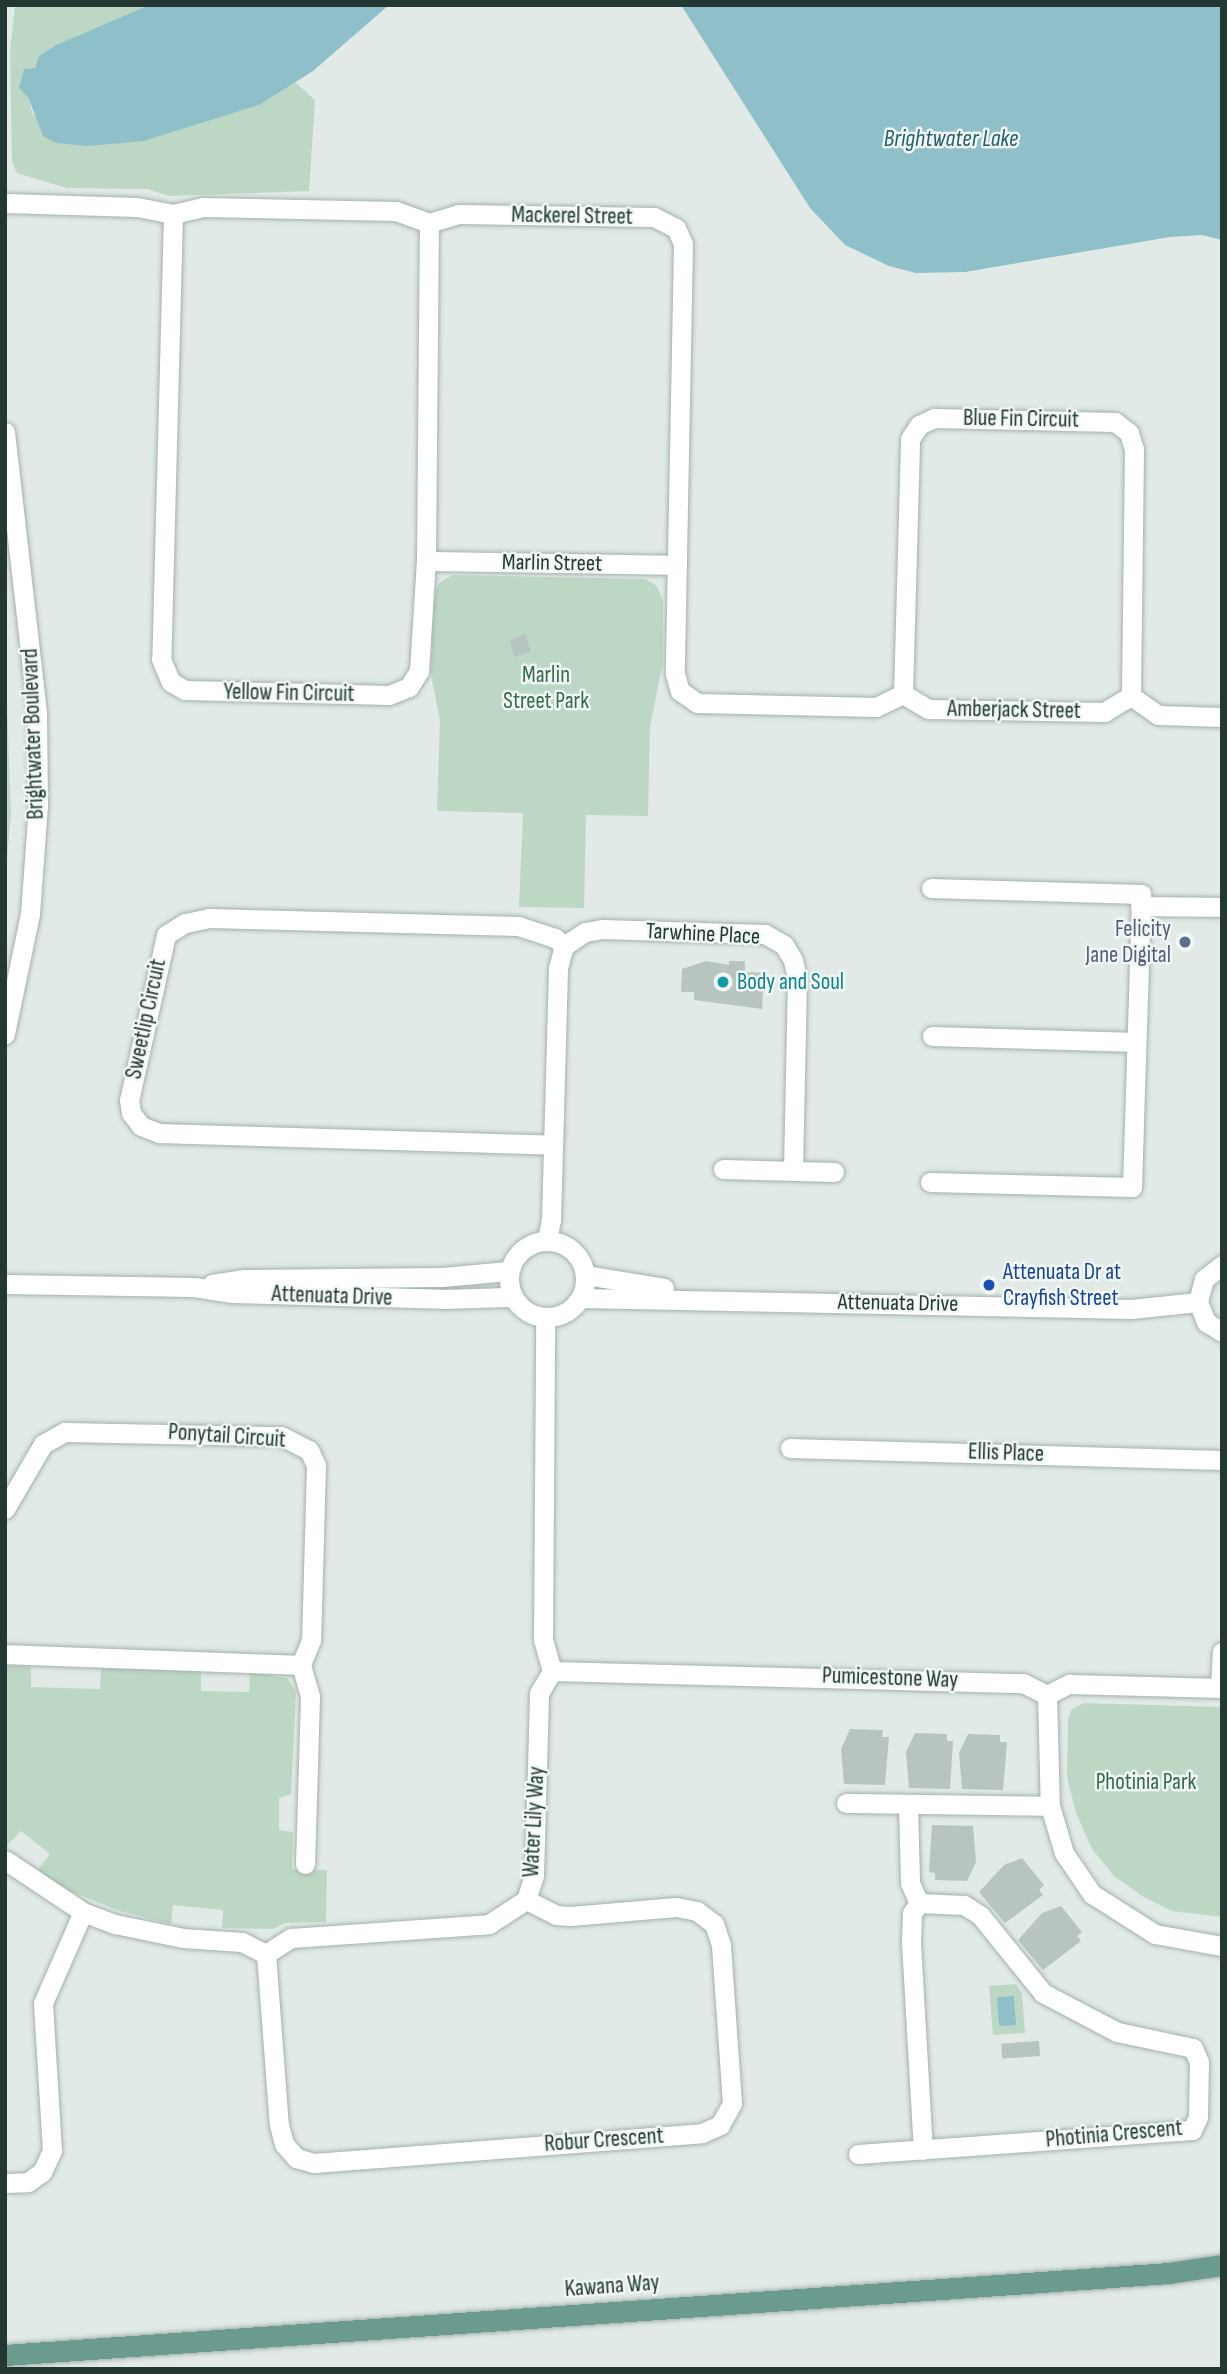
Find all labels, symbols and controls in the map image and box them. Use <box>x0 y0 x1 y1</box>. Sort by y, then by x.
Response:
water label: Brightwater Lake <box>884 125 1018 153</box>
street label: Mackerel Street <box>511 201 633 231</box>
street label: Blue Fin Circuit <box>963 404 1079 434</box>
street label: Marlin Street <box>502 548 602 578</box>
street label: Brightwater Boulevard <box>16 648 50 820</box>
park label: Marlin Street Park <box>503 661 589 715</box>
street label: Yellow Fin Circuit <box>223 678 355 708</box>
street label: Amberjack Street <box>947 695 1081 725</box>
place label: Felicity Jane Digital <box>1086 915 1171 969</box>
street label: Tarwhine Place <box>645 917 761 951</box>
marker: Felicity Jane Digital <box>1177 934 1193 950</box>
street label: Sweetlip Circuit <box>120 956 172 1082</box>
place label: Body and Soul <box>737 968 844 996</box>
marker: Body and Soul <box>715 974 731 990</box>
place label: Attenuata Dr at Crayfish Street <box>1003 1258 1121 1312</box>
marker: Attenuata Dr at Crayfish Street <box>981 1277 997 1293</box>
street label: Attenuata Drive <box>271 1280 393 1312</box>
street label: Attenuata Drive <box>837 1288 959 1318</box>
street label: Ponytail Circuit <box>167 1418 287 1454</box>
street label: Ellis Place <box>968 1438 1044 1468</box>
street label: Pumicestone Way <box>822 1662 958 1694</box>
street label: Water Lily Way <box>517 1766 551 1878</box>
park label: Photinia Park <box>1096 1768 1196 1796</box>
street label: Photinia Crescent <box>1044 2114 1184 2154</box>
street label: Robur Crescent <box>543 2122 665 2158</box>
street label: Kawana Way <box>564 2269 660 2303</box>

